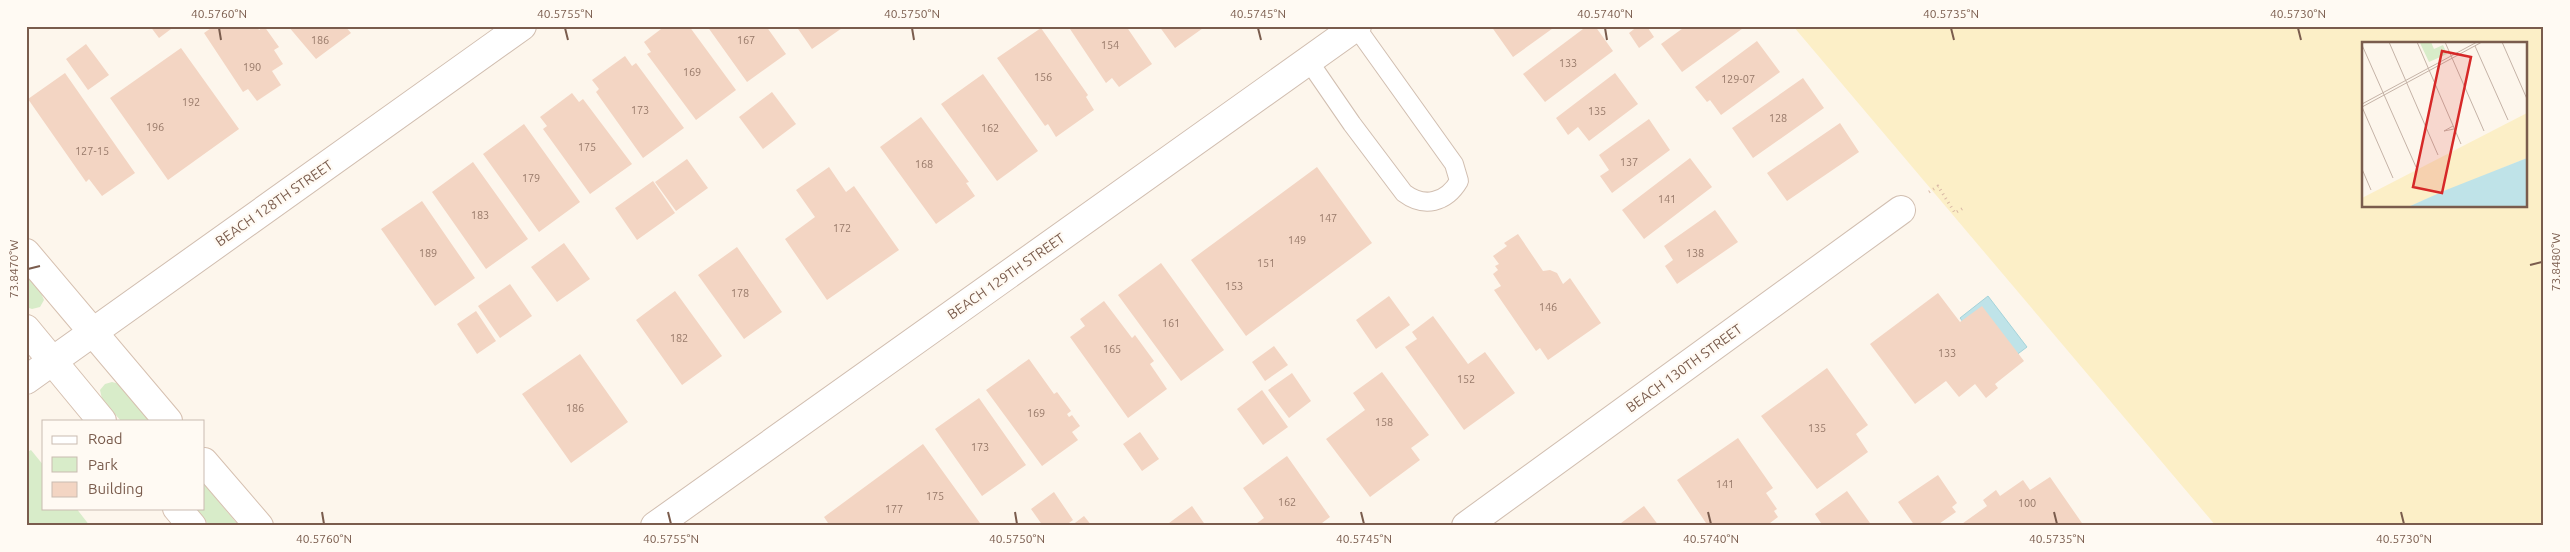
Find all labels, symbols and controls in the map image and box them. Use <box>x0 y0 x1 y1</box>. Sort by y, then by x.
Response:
text: 40.5760°N <box>191 7 247 20</box>
text: 40.5755°N <box>537 7 593 20</box>
text: 40.5750°N <box>884 7 940 20</box>
text: 40.5745°N <box>1230 7 1286 20</box>
text: 40.5740°N <box>1577 7 1633 20</box>
text: 40.5735°N <box>1923 7 1979 20</box>
text: 40.5730°N <box>2270 7 2326 20</box>
house number: 186 <box>311 34 329 46</box>
house number: 167 <box>737 34 755 46</box>
house number: 154 <box>1101 39 1119 51</box>
inset map <box>2362 42 2528 208</box>
house number: 133 <box>1559 57 1577 69</box>
house number: 190 <box>243 61 261 73</box>
house number: 169 <box>683 66 701 78</box>
house number: 156 <box>1034 71 1052 83</box>
house number: 129-07 <box>1721 73 1755 85</box>
house number: 192 <box>182 96 200 108</box>
house number: 173 <box>631 104 649 116</box>
house number: 135 <box>1588 105 1606 117</box>
house number: 128 <box>1769 112 1787 124</box>
house number: 196 <box>146 121 164 133</box>
house number: 162 <box>981 122 999 134</box>
house number: 175 <box>578 141 596 153</box>
house number: 127-15 <box>75 145 109 157</box>
street label: BEACH 128TH STREET <box>212 156 336 249</box>
house number: 137 <box>1620 156 1638 168</box>
house number: 168 <box>915 158 933 170</box>
house number: 179 <box>522 172 540 184</box>
house number: 141 <box>1658 193 1676 205</box>
house number: 183 <box>471 209 489 221</box>
house number: 147 <box>1319 212 1337 224</box>
house number: 172 <box>833 222 851 234</box>
street label: BEACH 129TH STREET <box>944 229 1068 322</box>
text: 73.8480°W <box>2549 233 2562 291</box>
house number: 149 <box>1288 234 1306 246</box>
text: 73.8470°W <box>7 240 20 298</box>
house number: 189 <box>419 247 437 259</box>
house number: 138 <box>1686 247 1704 259</box>
house number: 151 <box>1257 257 1275 269</box>
house number: 153 <box>1225 280 1243 292</box>
house number: 178 <box>731 287 749 299</box>
house number: 146 <box>1539 301 1557 313</box>
house number: 161 <box>1162 317 1180 329</box>
street label: BEACH 130TH STREET <box>1623 320 1745 415</box>
house number: 182 <box>670 332 688 344</box>
house number: 165 <box>1103 343 1121 355</box>
house number: 133 <box>1938 347 1956 359</box>
house number: 152 <box>1457 373 1475 385</box>
house number: 186 <box>566 402 584 414</box>
house number: 169 <box>1027 407 1045 419</box>
house number: 158 <box>1375 416 1393 428</box>
legend <box>42 420 205 510</box>
house number: 135 <box>1808 422 1826 434</box>
text: Road <box>88 430 123 447</box>
house number: 173 <box>971 441 989 453</box>
text: Park <box>88 456 118 473</box>
house number: 141 <box>1716 478 1734 490</box>
text: Building <box>88 480 143 497</box>
house number: 175 <box>926 490 944 502</box>
house number: 162 <box>1278 496 1296 508</box>
house number: 100 <box>2018 497 2036 509</box>
house number: 177 <box>885 503 903 515</box>
text: 40.5760°N <box>296 532 352 545</box>
text: 40.5755°N <box>643 532 699 545</box>
text: 40.5750°N <box>989 532 1045 545</box>
text: 40.5745°N <box>1336 532 1392 545</box>
text: 40.5740°N <box>1683 532 1739 545</box>
text: 40.5735°N <box>2029 532 2085 545</box>
text: 40.5730°N <box>2376 532 2432 545</box>

